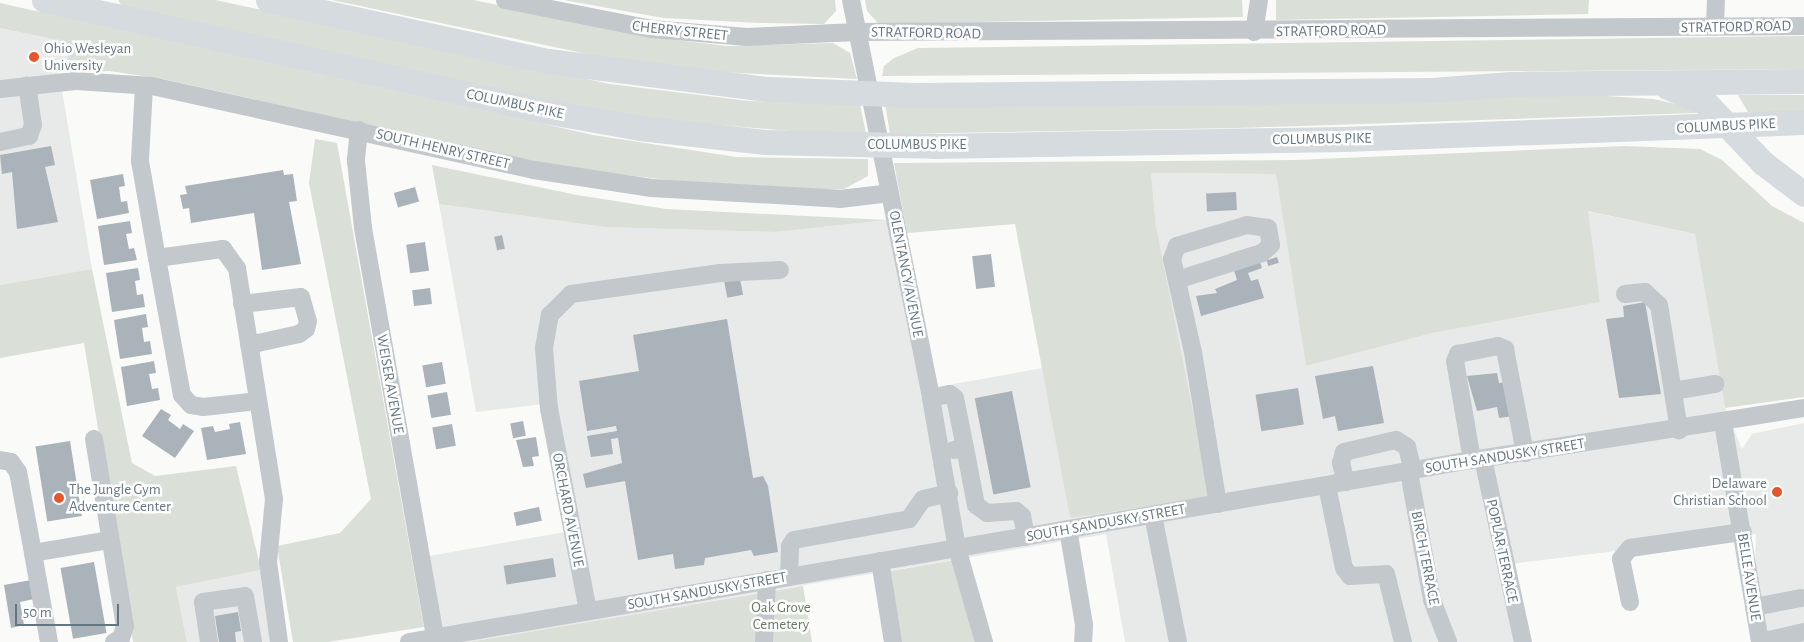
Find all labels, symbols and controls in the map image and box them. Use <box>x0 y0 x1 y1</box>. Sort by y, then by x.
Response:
street label: CHERRY STREET <box>631 17 729 45</box>
street label: STRATFORD ROAD <box>1681 17 1791 37</box>
street label: STRATFORD ROAD <box>1276 21 1386 41</box>
street label: STRATFORD ROAD <box>871 23 981 43</box>
place label: Ohio Wesleyan University <box>44 39 131 74</box>
marker: Ohio Wesleyan University <box>28 51 40 63</box>
street label: COLUMBUS PIKE <box>465 85 565 123</box>
street label: COLUMBUS PIKE <box>1676 114 1776 138</box>
street label: SOUTH HENRY STREET <box>375 125 511 173</box>
street label: COLUMBUS PIKE <box>1272 129 1372 149</box>
street label: COLUMBUS PIKE <box>867 136 967 154</box>
street label: OLENTANGY AVENUE <box>885 209 927 339</box>
street label: WEISER AVENUE <box>372 333 408 435</box>
street label: SOUTH SANDUSKY STREET <box>1424 435 1586 477</box>
street label: ORCHARD AVENUE <box>548 451 588 569</box>
place label: Delaware Christian School <box>1673 474 1767 509</box>
place label: The Jungle Gym Adventure Center <box>69 480 171 515</box>
marker: Delaware Christian School <box>1771 486 1783 498</box>
marker: The Jungle Gym Adventure Center <box>53 492 65 504</box>
street label: POPLAR TERRACE <box>1482 498 1522 604</box>
street label: SOUTH SANDUSKY STREET <box>1025 500 1187 546</box>
street label: BIRCH TERRACE <box>1407 509 1443 607</box>
street label: BELLE AVENUE <box>1733 532 1765 622</box>
street label: SOUTH SANDUSKY STREET <box>626 568 788 614</box>
scale bar <box>18 594 121 626</box>
park label: Oak Grove Cemetery <box>751 598 811 633</box>
text: 50 m <box>23 605 52 620</box>

